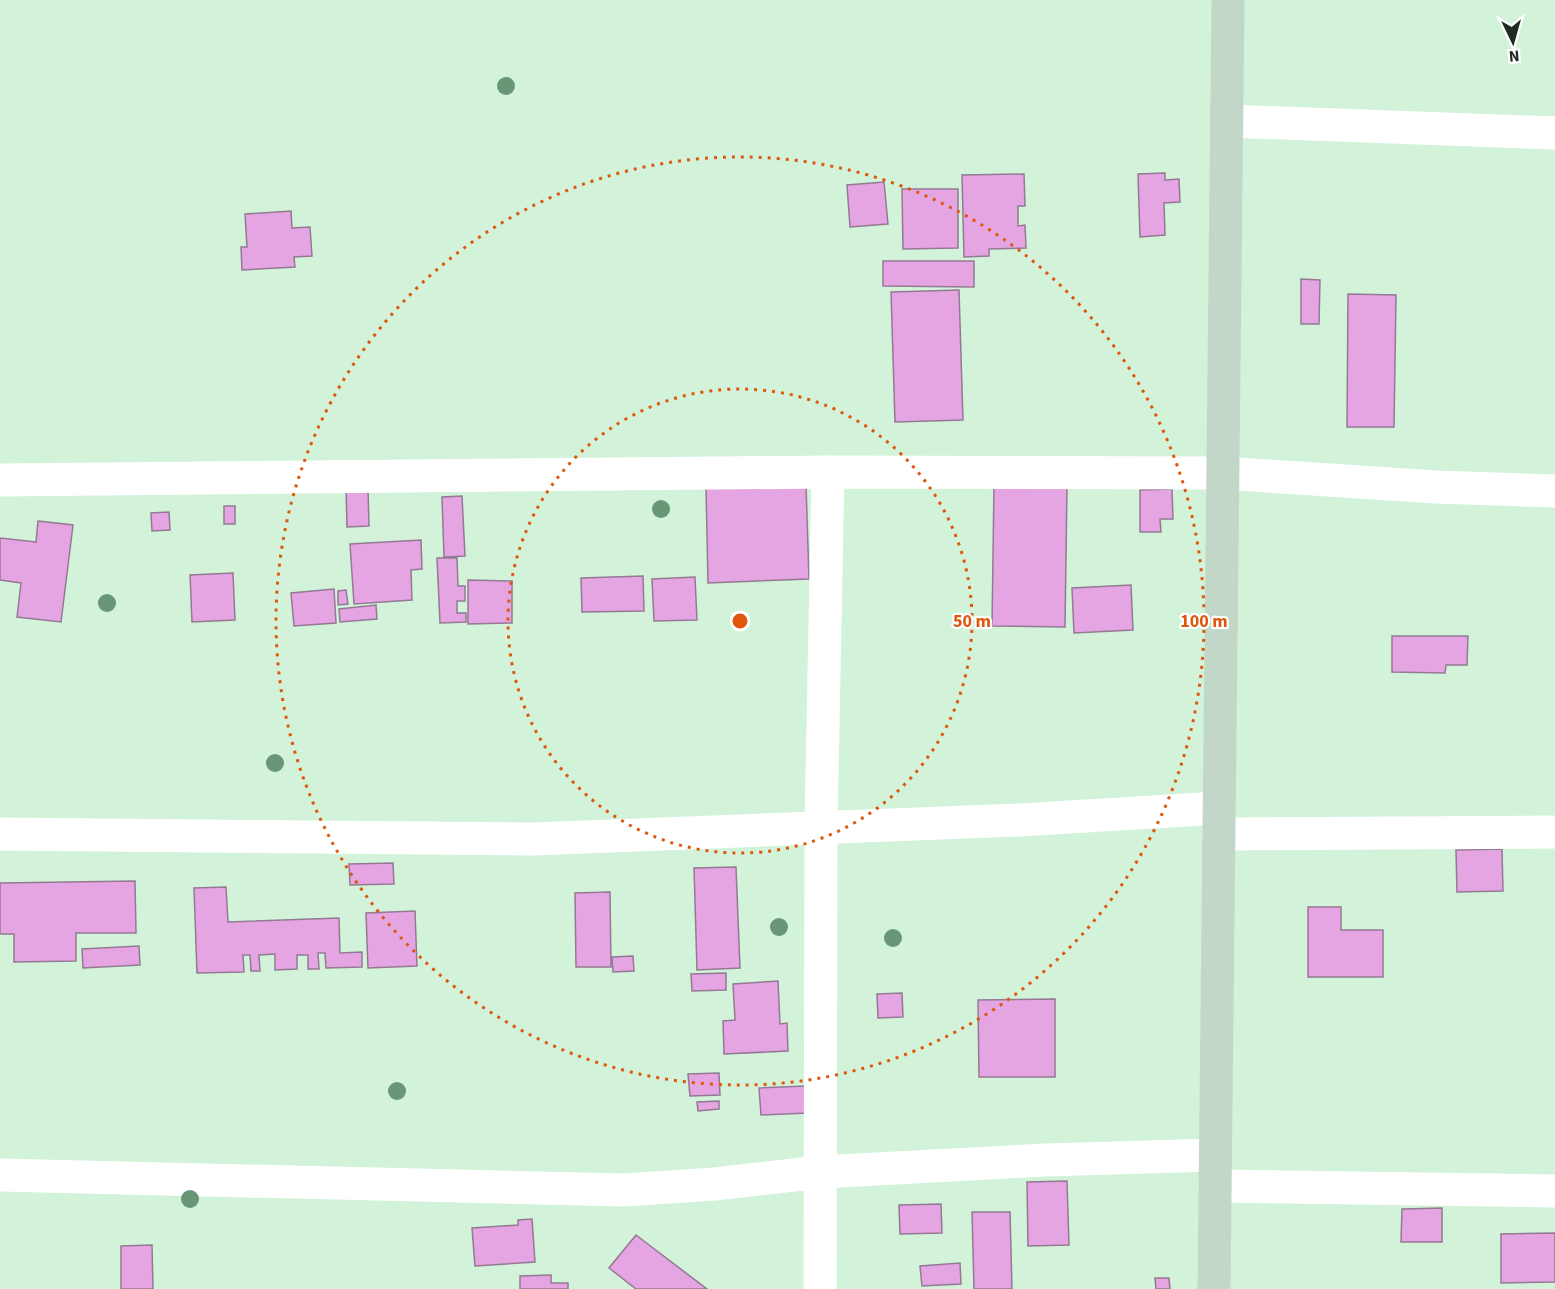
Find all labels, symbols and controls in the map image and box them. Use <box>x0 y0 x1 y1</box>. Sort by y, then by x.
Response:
north arrow <box>1483 12 1543 72</box>
text: N <box>1508 45 1520 67</box>
text: 50 m <box>953 609 991 634</box>
text: 100 m <box>1180 609 1228 634</box>
centre of rings <box>730 611 750 631</box>

